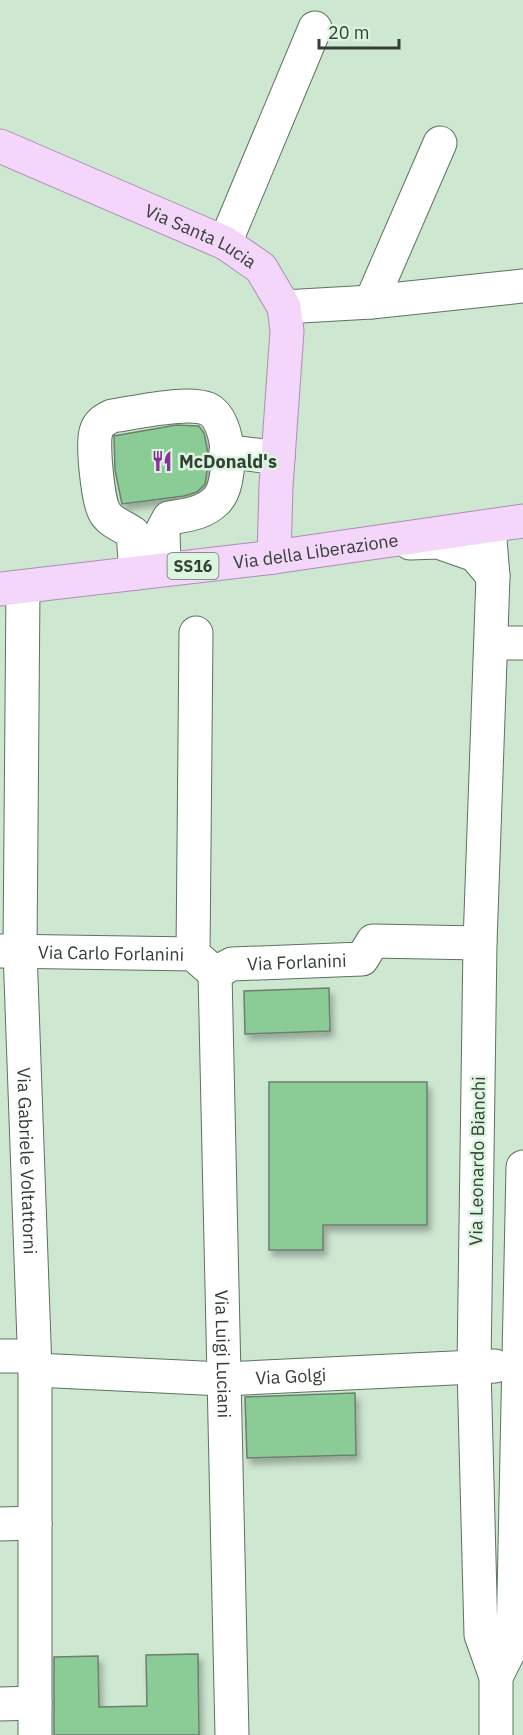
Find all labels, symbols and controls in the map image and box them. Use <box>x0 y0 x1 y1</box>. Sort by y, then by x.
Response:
scale bar <box>319 12 398 50</box>
text: 20 m <box>328 21 370 44</box>
street label: Via Santa Lucia <box>141 198 261 273</box>
restaurant icon: McDonald's <box>150 449 174 473</box>
place label: McDonald's <box>179 450 277 473</box>
street label: Via della Liberazione <box>232 528 400 573</box>
road number: SS16 <box>168 553 218 579</box>
street label: Via Carlo Forlanini <box>38 940 184 965</box>
street label: Via Forlanini <box>246 948 347 975</box>
street label: Via Gabriele Voltattorni <box>13 1067 42 1255</box>
street label: Via Leonardo Bianchi <box>464 1076 490 1246</box>
street label: Via Luigi Luciani <box>211 1290 236 1418</box>
street label: Via Golgi <box>255 1363 327 1389</box>

